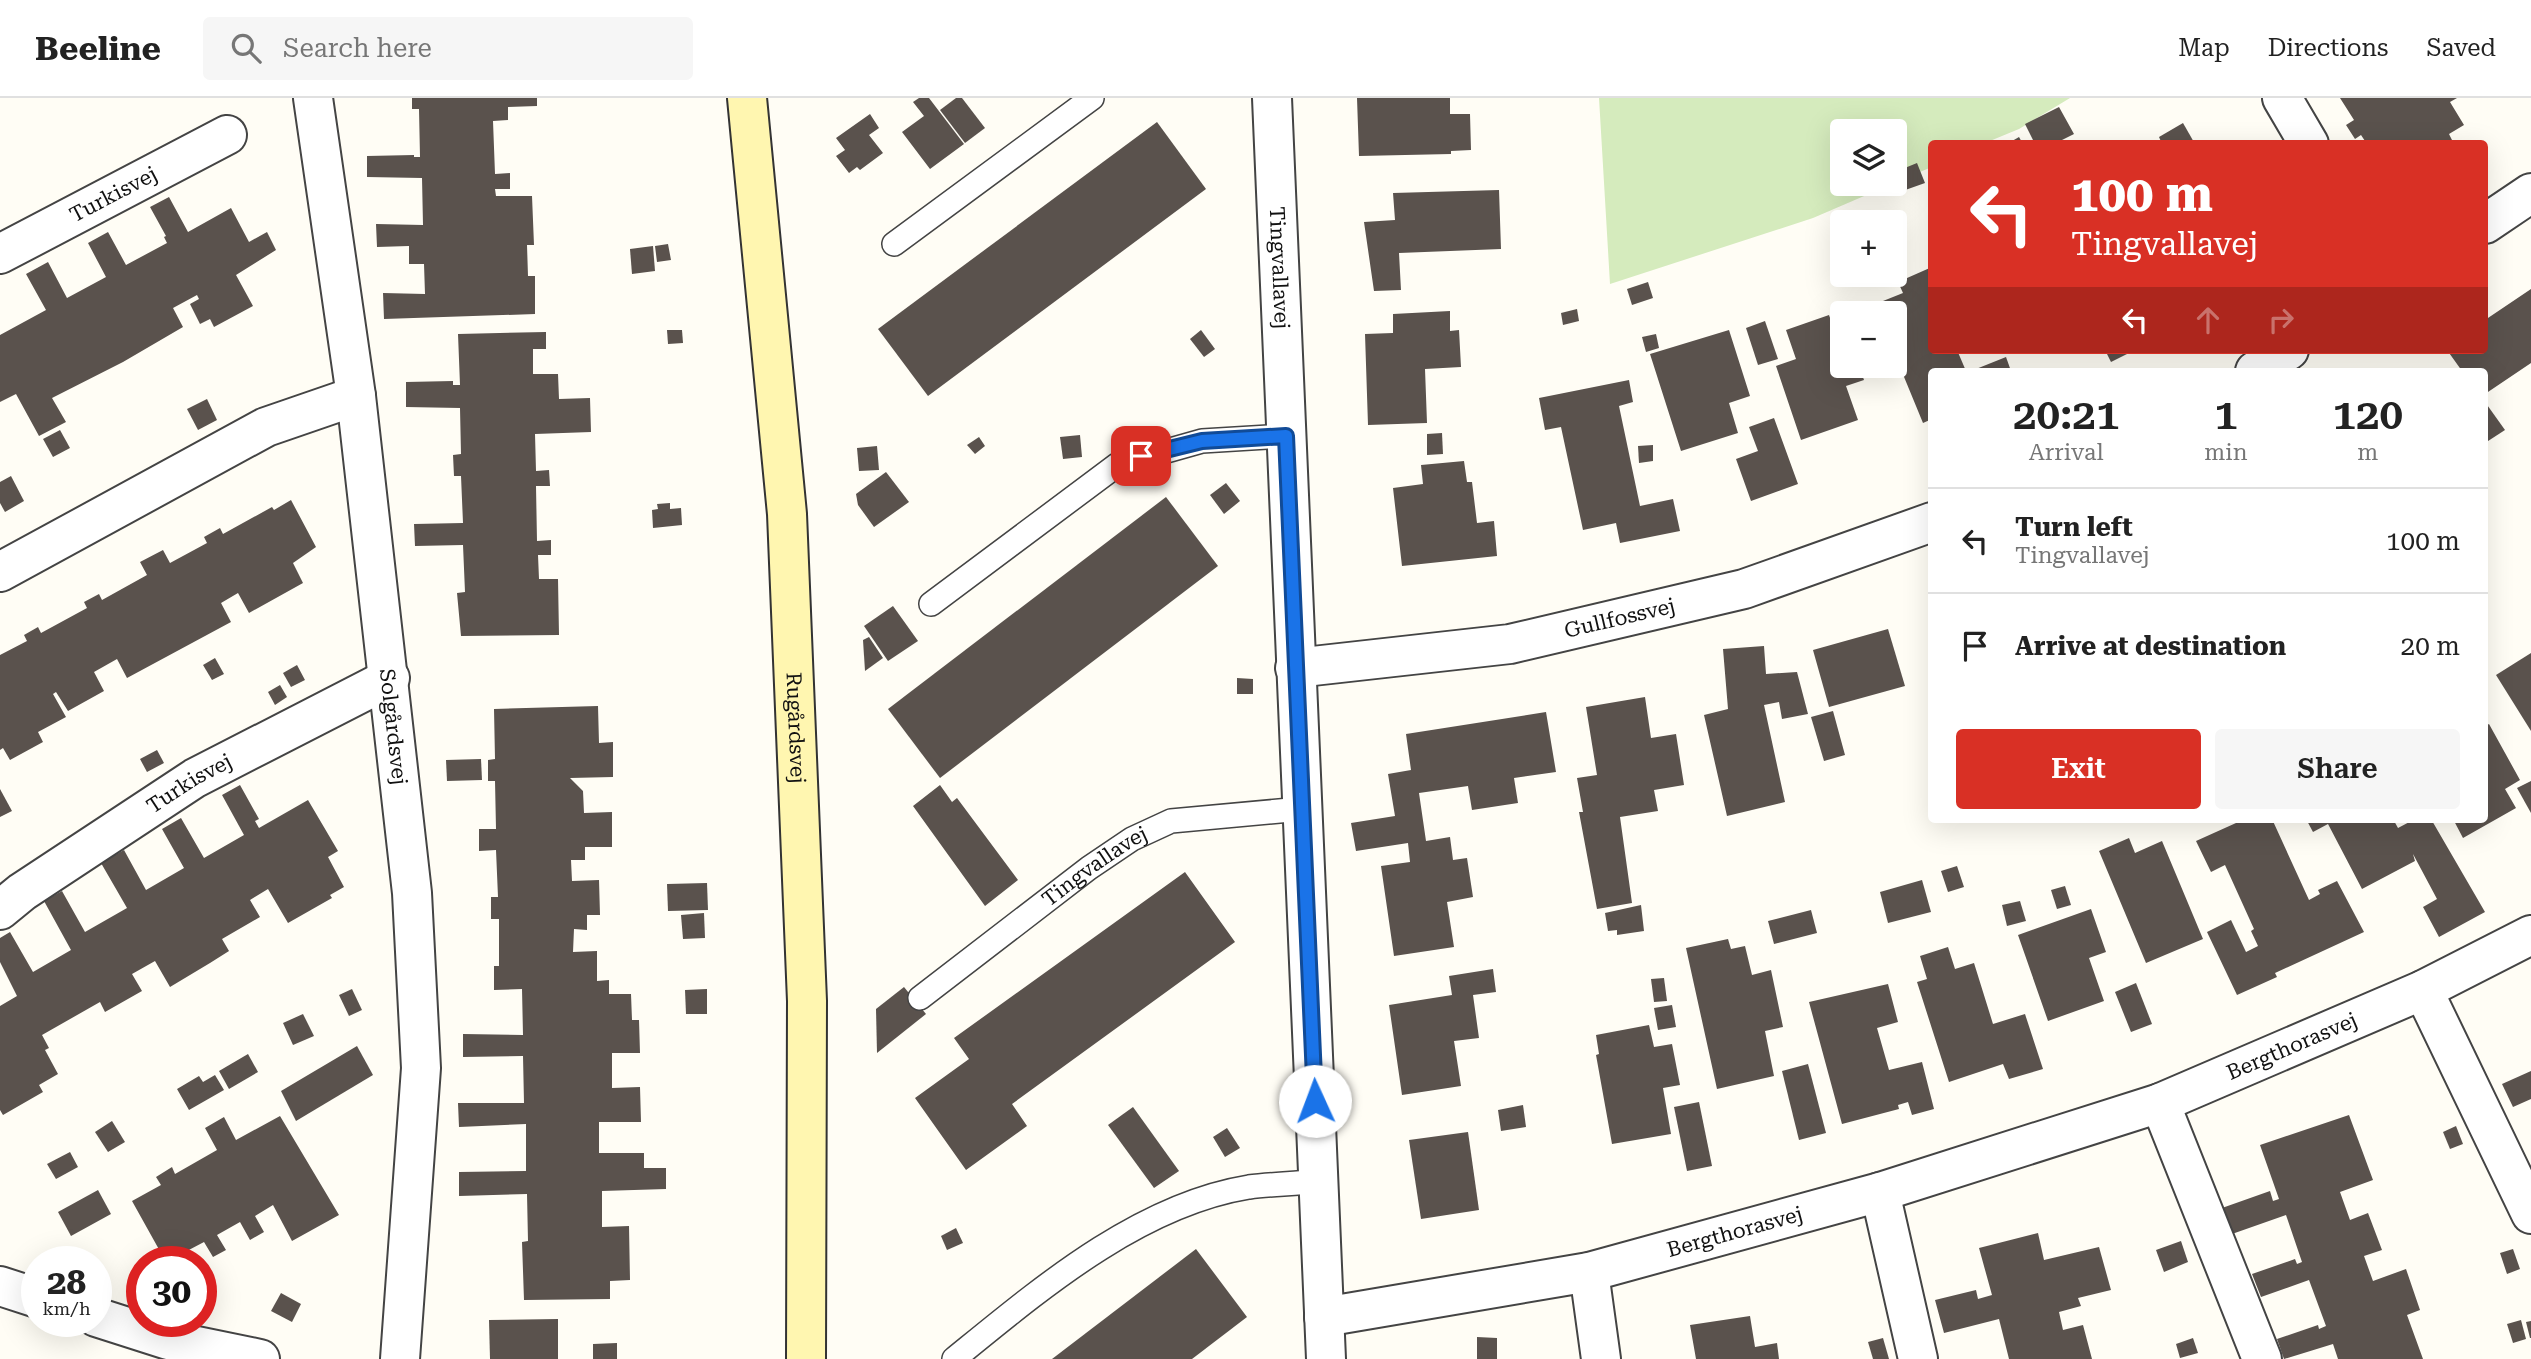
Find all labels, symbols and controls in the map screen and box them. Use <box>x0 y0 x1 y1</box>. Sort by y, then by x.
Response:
search box <box>203 17 693 80</box>
text: Beeline <box>35 29 161 68</box>
icon: search <box>227 29 265 67</box>
text: Search here <box>283 33 432 63</box>
text: Map <box>2178 34 2230 62</box>
text: Directions <box>2268 34 2388 62</box>
text: Saved <box>2426 34 2496 62</box>
map controls <box>1830 119 1907 378</box>
button: layers <box>1830 119 1907 196</box>
street label: Turkisvej <box>66 162 161 227</box>
text: 100 m <box>2071 166 2213 223</box>
icon: left <box>1956 168 2047 259</box>
street label: Tingvallavej <box>1265 206 1294 330</box>
button: + <box>1830 210 1907 287</box>
text: Tingvallavej <box>2071 225 2258 263</box>
button: − <box>1830 301 1907 378</box>
icon: left <box>2116 301 2154 339</box>
icon: ahead <box>2189 301 2227 339</box>
icon: right <box>2262 301 2300 339</box>
text: 20:21 <box>2013 390 2119 439</box>
text: 1 <box>2214 390 2238 439</box>
text: 120 <box>2332 390 2403 439</box>
pin <box>1111 426 1171 486</box>
icon: arrive <box>1122 437 1160 475</box>
text: Arrival <box>2029 439 2104 466</box>
text: min <box>2204 439 2248 466</box>
text: m <box>2357 439 2378 466</box>
text: Turn left <box>2015 512 2133 542</box>
icon: left <box>1956 522 1994 560</box>
text: 100 m <box>2386 526 2460 556</box>
text: Tingvallavej <box>2015 542 2150 569</box>
street label: Gullfossvej <box>1562 594 1678 643</box>
icon: arrive <box>1956 627 1994 665</box>
text: Arrive at destination <box>2015 631 2286 661</box>
text: 20 m <box>2401 631 2460 661</box>
street label: Solgårdsvej <box>375 667 412 786</box>
street label: Rugårdsvej <box>782 672 810 784</box>
button: Exit <box>1956 729 2201 809</box>
button: Share <box>2215 729 2460 809</box>
street label: Turkisvej <box>142 749 236 818</box>
street label: Tingvallavej <box>1038 822 1151 911</box>
street label: Bergthorasvej <box>2223 1008 2361 1085</box>
position arrow <box>1278 1064 1352 1138</box>
street label: Bergthorasvej <box>1664 1202 1805 1262</box>
speed limit sign: 30 <box>126 1246 217 1337</box>
text: 28 <box>47 1262 86 1303</box>
text: km/h <box>42 1298 91 1319</box>

